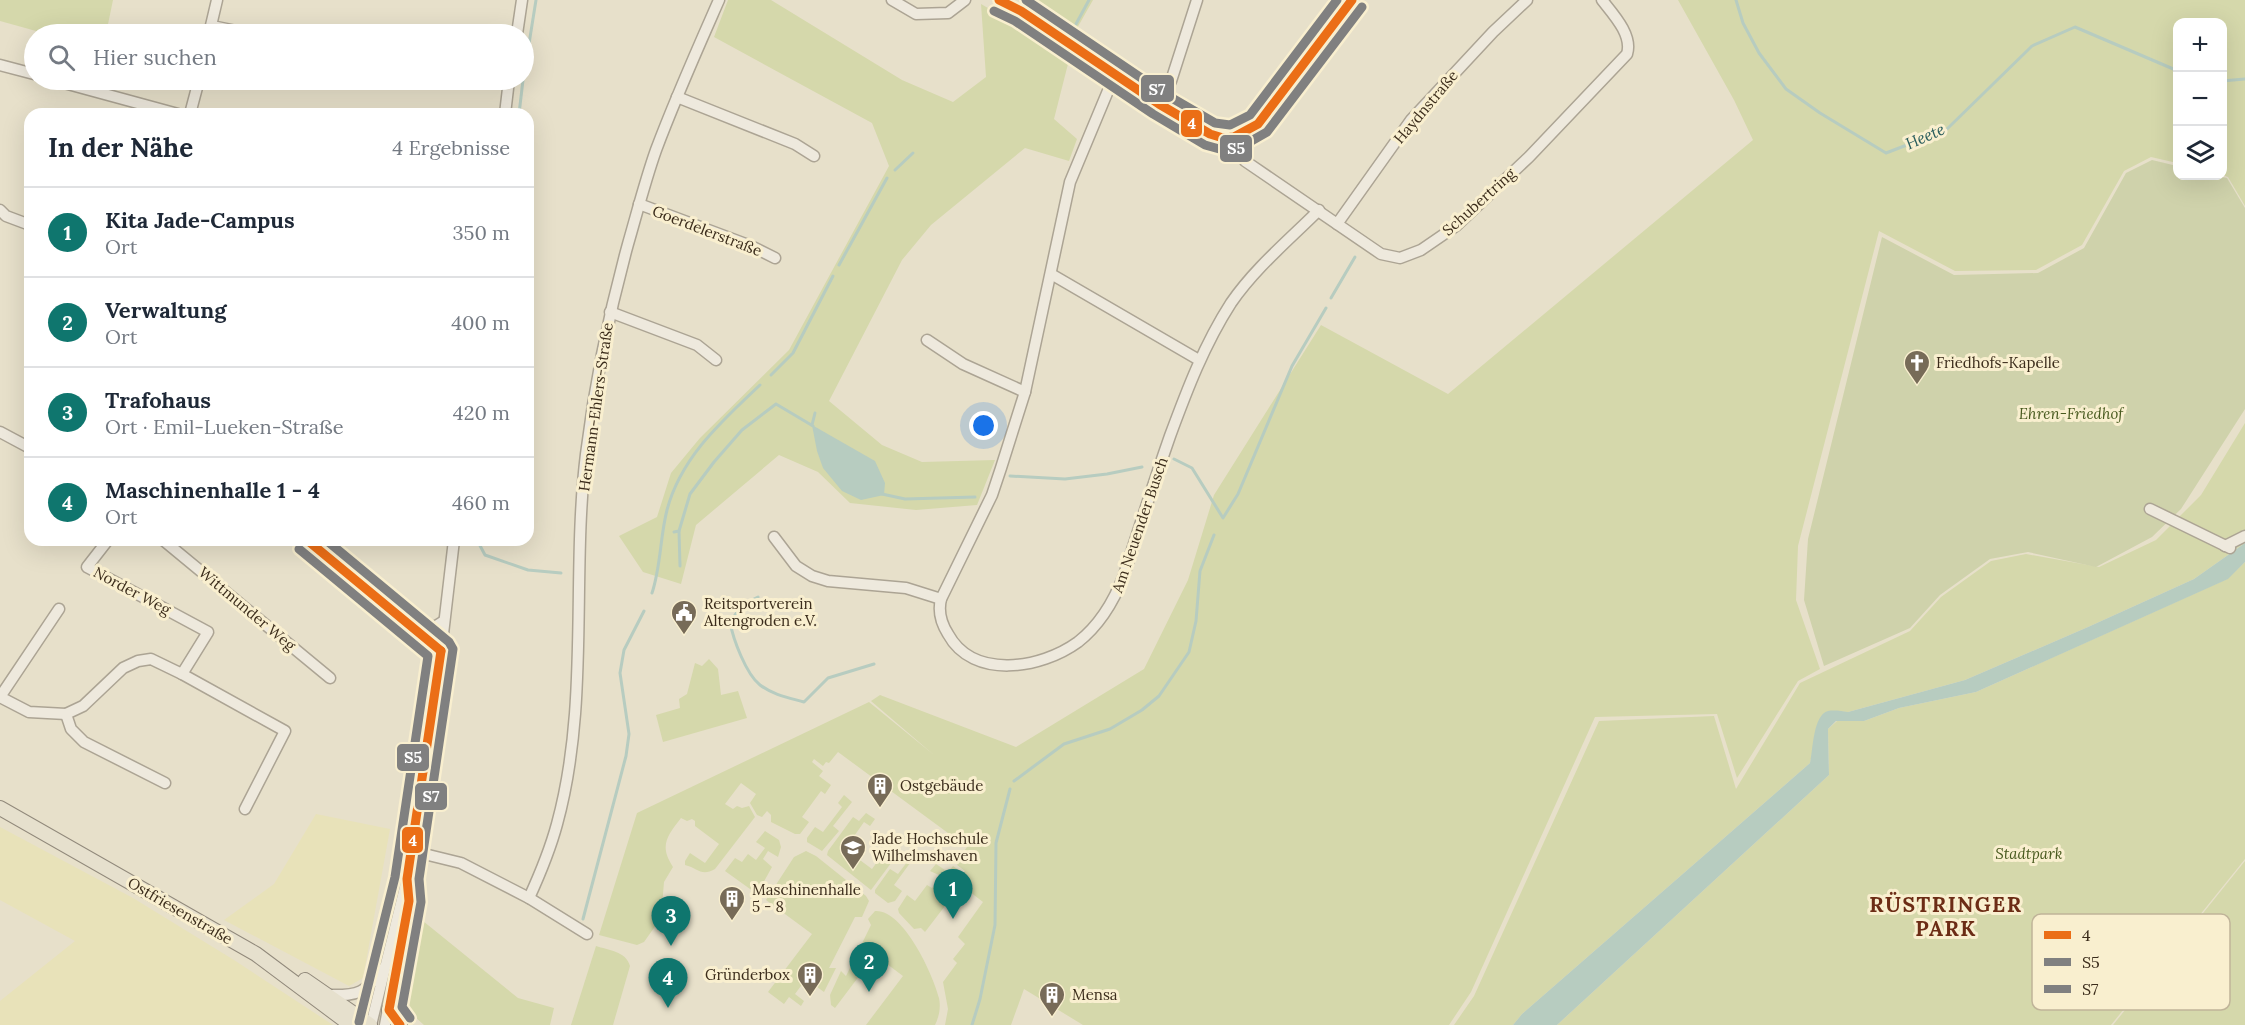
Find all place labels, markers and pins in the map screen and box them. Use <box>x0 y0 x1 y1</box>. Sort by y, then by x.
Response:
church icon: Friedhofs-Kapelle <box>1902 348 1932 386</box>
place label: Friedhofs-Kapelle <box>1936 353 2060 372</box>
place label: Reitsportverein Altengroden e.V. <box>703 594 817 630</box>
public building icon: Reitsportverein Altengroden e.V. <box>669 598 699 636</box>
building icon: Ostgebäude <box>865 771 895 809</box>
place label: Ostgebäude <box>900 776 983 795</box>
place label: Jade Hochschule Wilhelmshaven <box>871 829 988 865</box>
school or university icon: Jade Hochschule Wilhelmshaven <box>838 833 868 871</box>
pin: 1 <box>934 870 972 919</box>
place label: Maschinenhalle 5 - 8 <box>752 880 861 916</box>
building icon: Maschinenhalle 5 - 8 <box>717 884 747 922</box>
pin: 3 <box>652 896 690 946</box>
pin: 2 <box>850 942 888 992</box>
pin: 4 <box>648 958 688 1008</box>
building icon: Gründerbox <box>795 960 825 998</box>
place label: Gründerbox <box>705 965 790 984</box>
building icon: Mensa <box>1037 980 1067 1018</box>
place label: Mensa <box>1072 985 1118 1004</box>

